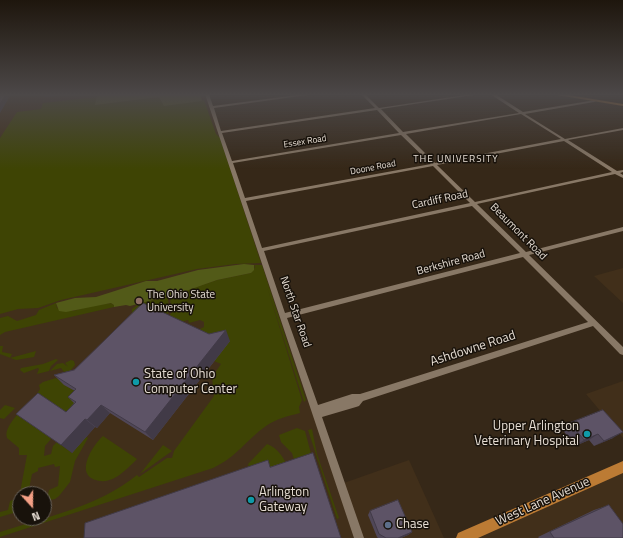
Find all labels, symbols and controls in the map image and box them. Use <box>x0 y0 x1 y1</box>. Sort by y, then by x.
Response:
street label: Essex Road <box>283 133 327 151</box>
district label: THE UNIVERSITY <box>413 154 499 166</box>
street label: Doone Road <box>349 158 397 178</box>
street label: Cardiff Road <box>411 188 469 212</box>
street label: Beaumont Road <box>487 201 549 263</box>
street label: Berkshire Road <box>415 248 487 278</box>
street label: North Star Road <box>277 275 313 349</box>
place label: The Ohio State University <box>147 288 215 314</box>
marker: The Ohio State University <box>134 296 144 306</box>
street label: Ashdowne Road <box>428 328 518 370</box>
place label: State of Ohio Computer Center <box>144 367 237 398</box>
marker: State of Ohio Computer Center <box>131 377 141 387</box>
place label: Upper Arlington Veterinary Hospital <box>474 419 579 450</box>
marker: Upper Arlington Veterinary Hospital <box>582 429 592 439</box>
street label: West Lane Avenue <box>494 474 592 530</box>
place label: Arlington Gateway <box>259 485 309 516</box>
north arrow <box>12 486 52 526</box>
marker: Arlington Gateway <box>246 495 256 505</box>
text: N <box>30 507 42 525</box>
place label: Chase <box>396 517 429 533</box>
marker: Chase <box>383 520 393 530</box>

